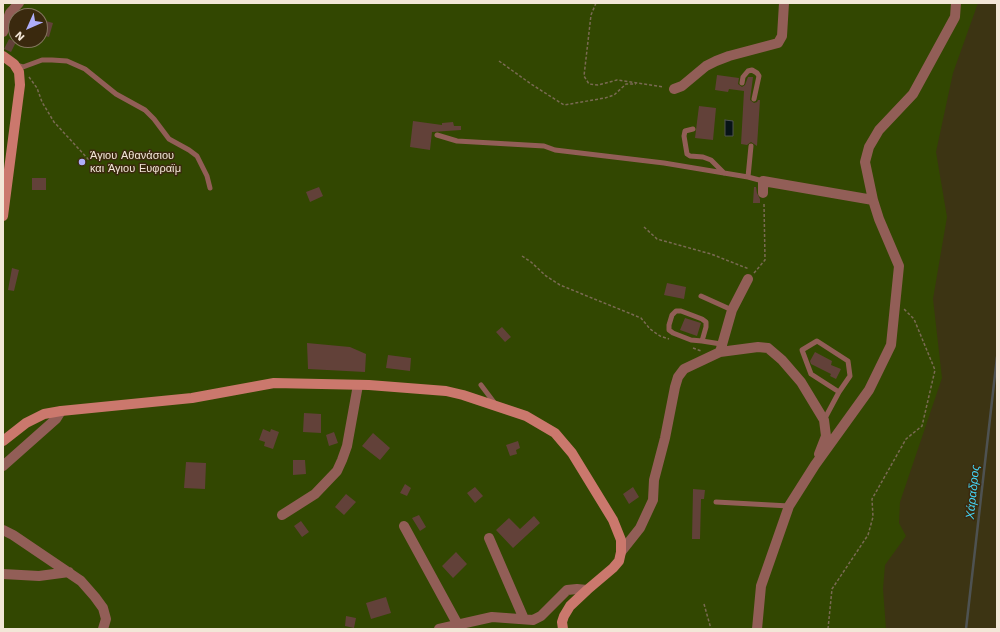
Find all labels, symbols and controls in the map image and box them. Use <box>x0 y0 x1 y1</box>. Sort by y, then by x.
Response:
north arrow <box>8 8 48 48</box>
text: N <box>12 29 27 44</box>
place label: Άγιου Αθανάσιου και Άγιου Ευφραϊμ <box>90 149 181 175</box>
marker: Άγιου Αθανάσιου και Άγιου Ευφραϊμ <box>77 157 87 167</box>
water label: Χάραδρος <box>963 464 983 520</box>

